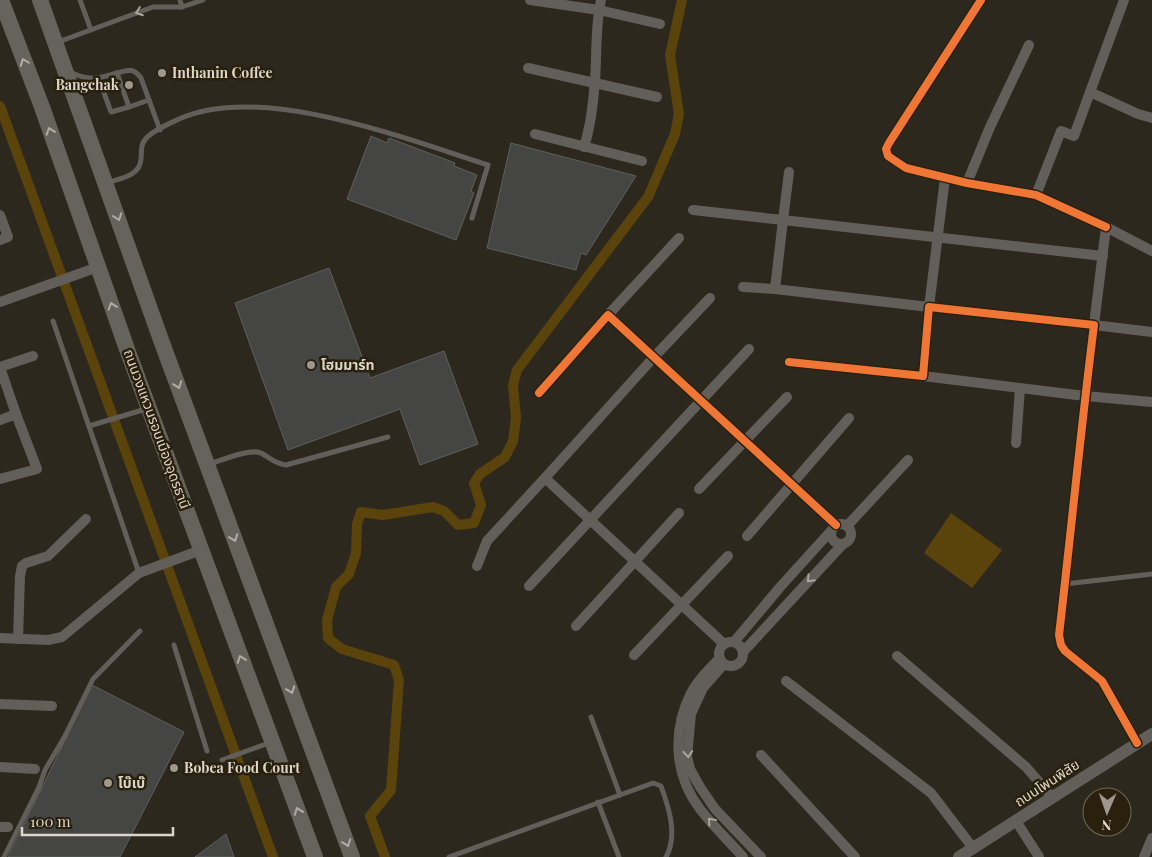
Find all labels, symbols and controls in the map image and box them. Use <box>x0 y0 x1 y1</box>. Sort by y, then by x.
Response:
one-way arrow <box>135 6 143 16</box>
one-way arrow <box>20 58 30 66</box>
place label: Inthanin Coffee <box>172 63 273 82</box>
marker: Inthanin Coffee <box>156 67 168 79</box>
place label: Bangchak <box>55 75 120 94</box>
marker: Bangchak <box>123 79 135 91</box>
one-way arrow <box>46 127 56 135</box>
one-way arrow <box>112 212 122 221</box>
one-way arrow <box>108 302 118 310</box>
street label: ถนนวงแหวนรอบเมืองอุดรธานี <box>120 346 195 511</box>
place label: โฮมมาร์ท <box>321 355 375 374</box>
marker: โฮมมาร์ท <box>305 359 317 371</box>
one-way arrow <box>172 380 182 389</box>
one-way arrow <box>228 533 238 541</box>
one-way arrow <box>807 574 816 583</box>
one-way arrow <box>237 655 247 664</box>
one-way arrow <box>285 685 295 694</box>
one-way arrow <box>683 750 694 758</box>
street label: ถนนโพนพิสัย <box>1011 754 1083 811</box>
place label: Bobea Food Court <box>184 758 300 777</box>
marker: Bobea Food Court <box>168 762 180 774</box>
place label: โบ๊เบ๊ <box>118 773 145 792</box>
marker: โบ๊เบ๊ <box>102 777 114 789</box>
north arrow <box>1082 787 1132 837</box>
scale bar <box>22 804 174 836</box>
one-way arrow <box>294 807 304 816</box>
text: 100 m <box>30 811 71 831</box>
text: N <box>1101 816 1112 835</box>
one-way arrow <box>707 817 716 826</box>
one-way arrow <box>341 838 351 846</box>

